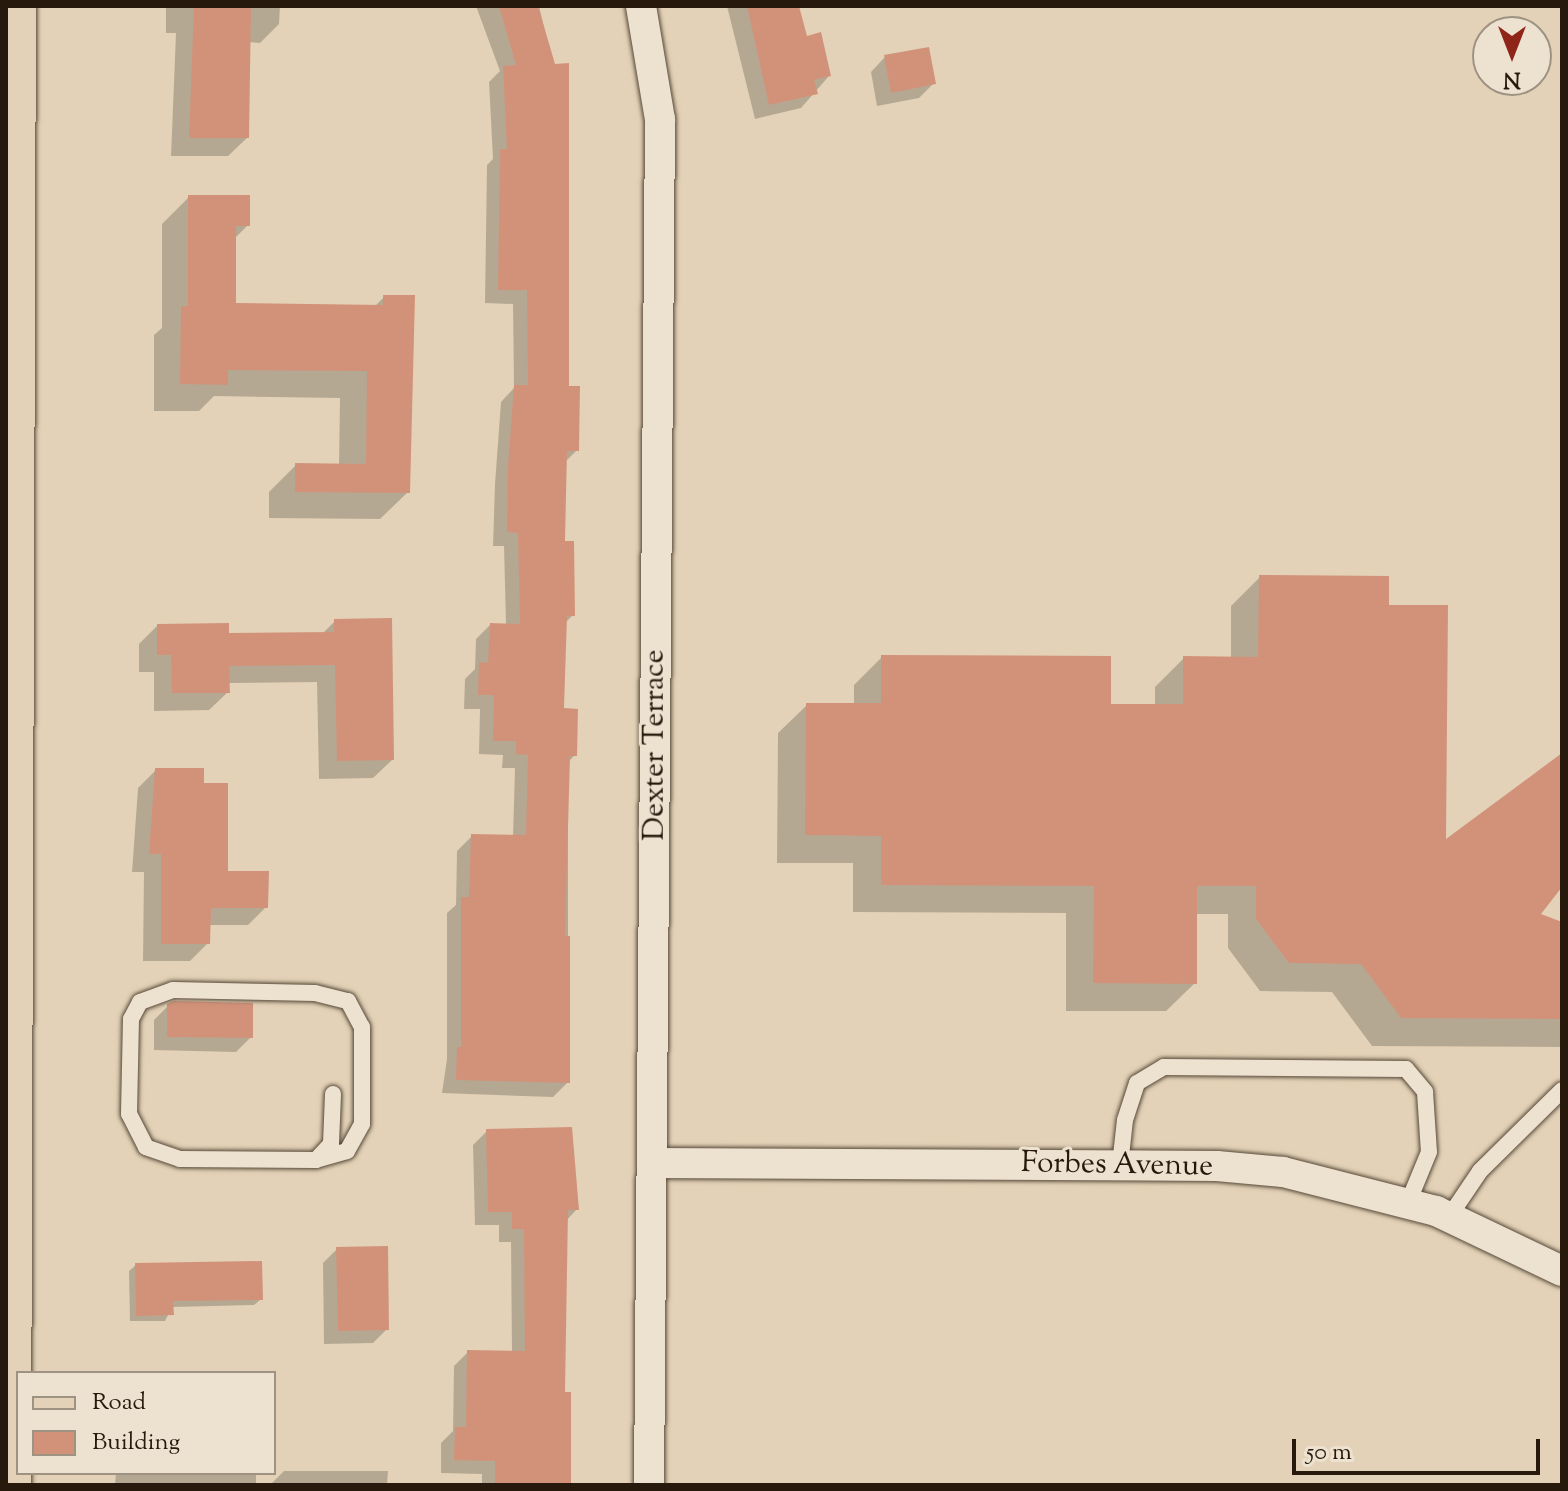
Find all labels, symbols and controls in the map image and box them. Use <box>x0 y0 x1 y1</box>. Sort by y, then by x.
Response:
north arrow <box>1472 16 1552 96</box>
text: N <box>1503 62 1521 94</box>
street label: Dexter Terrace <box>638 649 674 841</box>
street label: Forbes Avenue <box>1021 1146 1213 1186</box>
legend <box>16 1371 276 1475</box>
text: Road <box>92 1386 146 1420</box>
scale bar <box>1296 1423 1544 1473</box>
text: Building <box>92 1426 180 1460</box>
text: 50 m <box>1306 1436 1352 1470</box>

